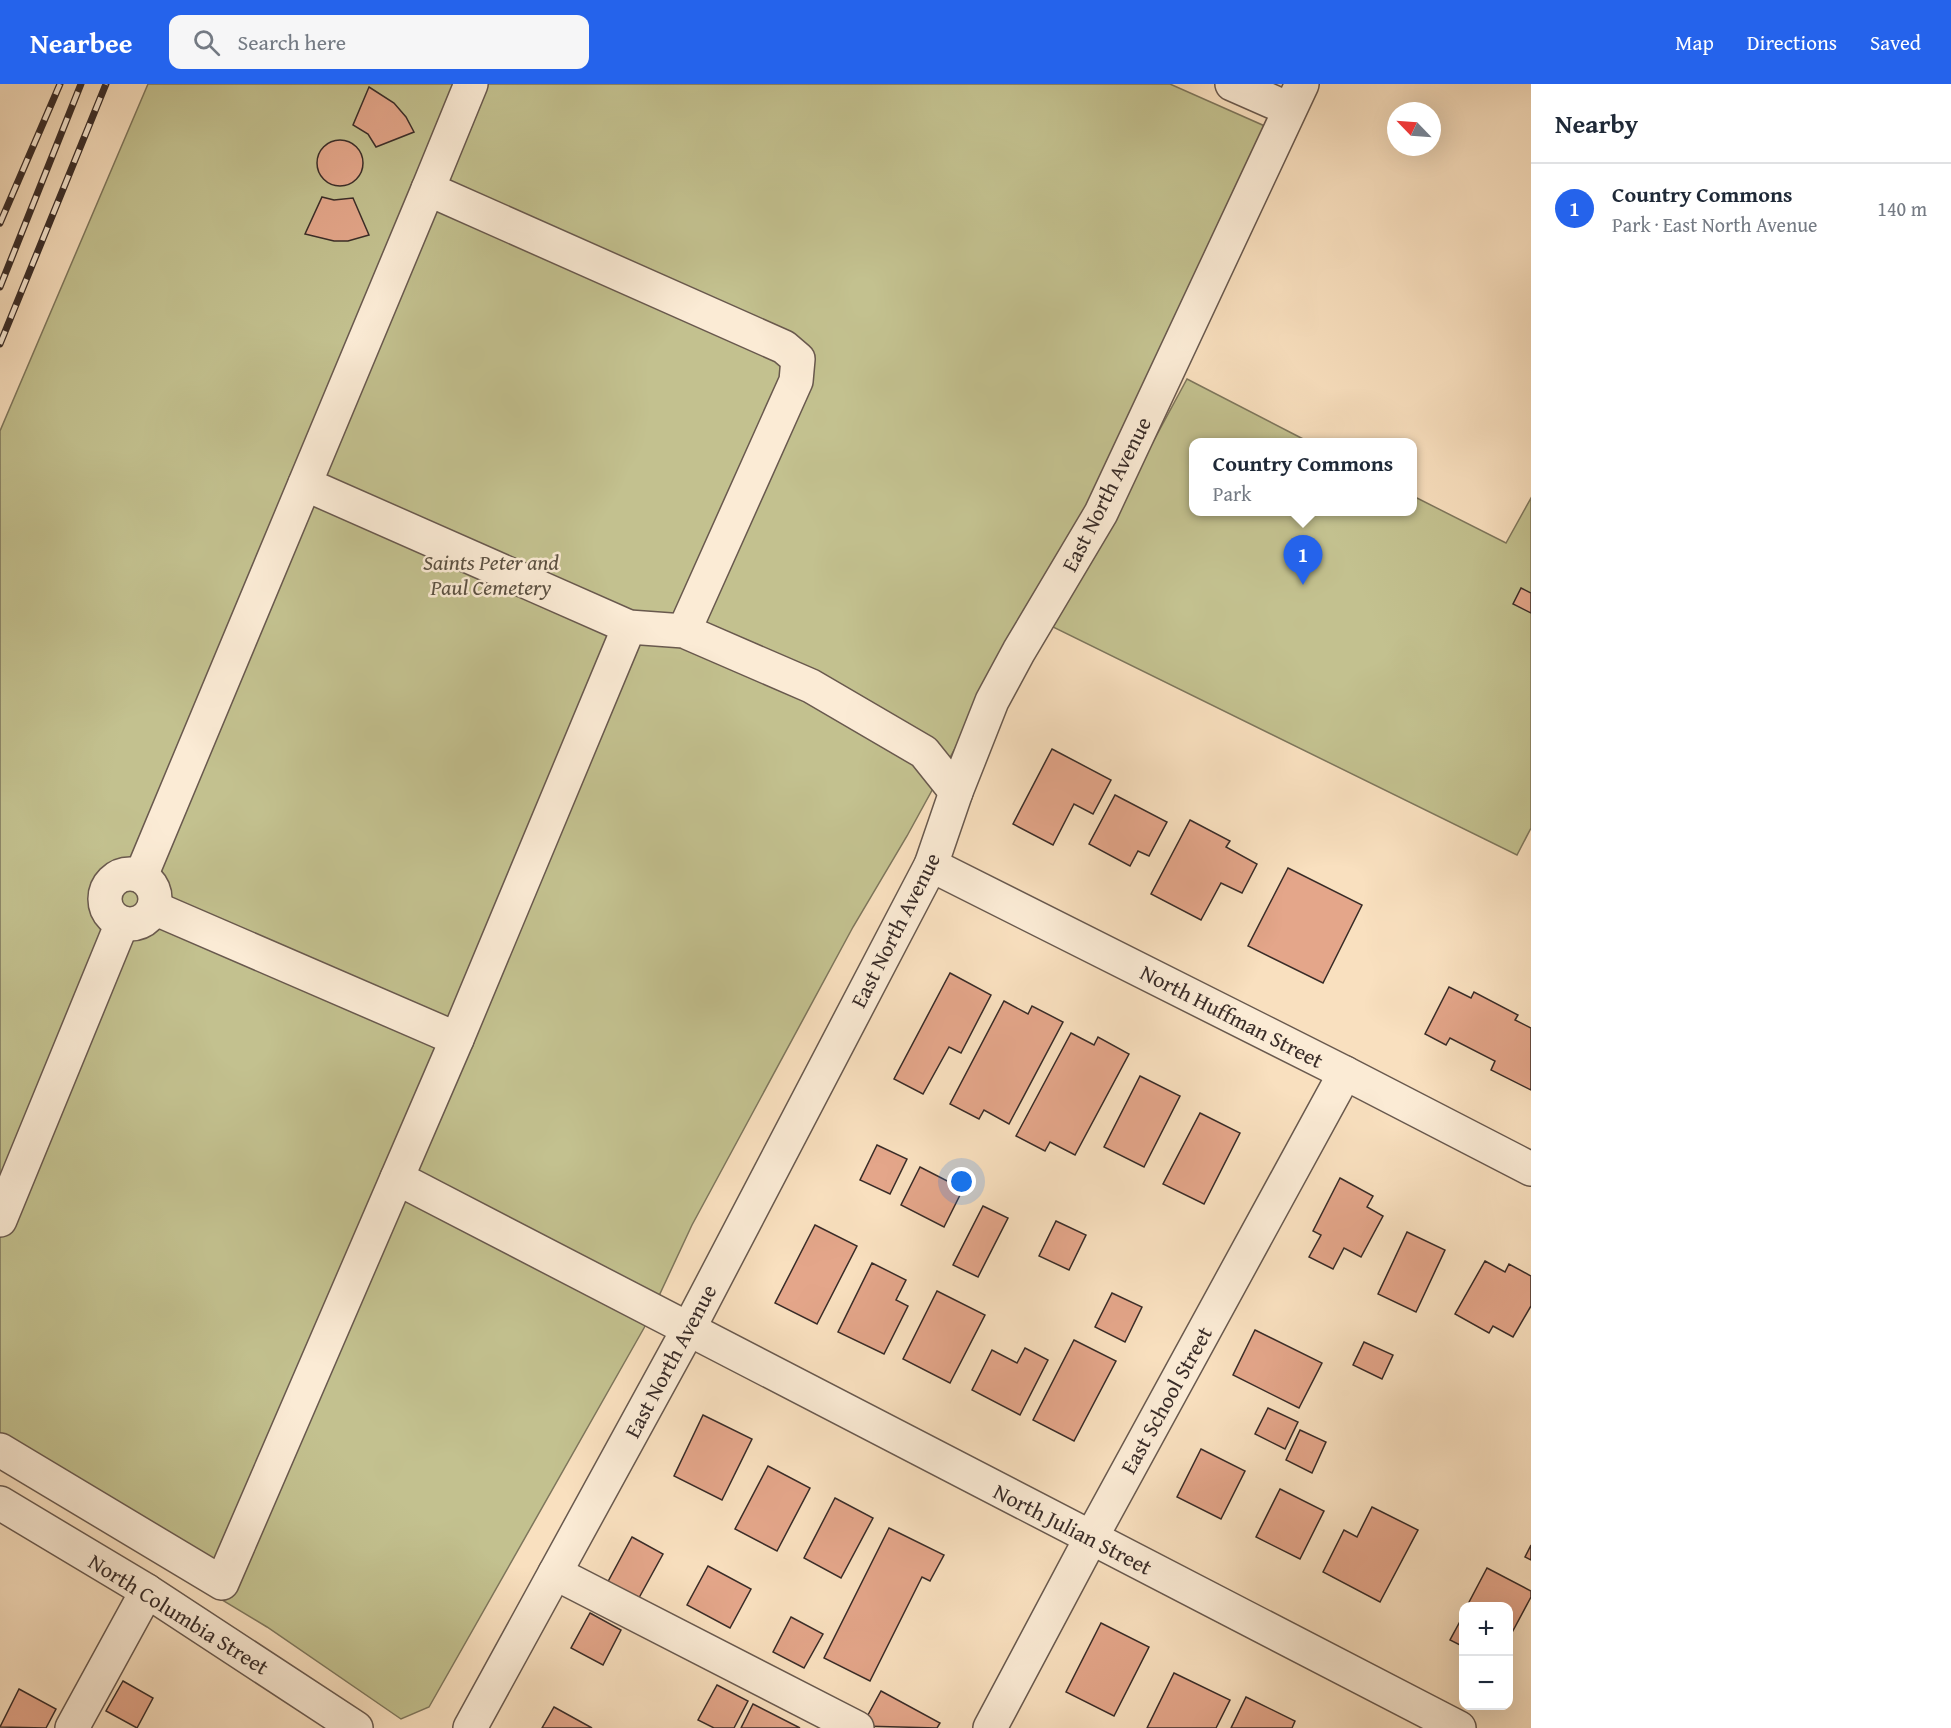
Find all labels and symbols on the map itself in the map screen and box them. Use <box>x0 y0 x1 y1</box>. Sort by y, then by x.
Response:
north arrow <box>1387 102 1441 156</box>
street label: East North Avenue <box>1053 411 1159 577</box>
pin: 1 <box>1284 536 1322 585</box>
park label: Saints Peter and Paul Cemetery <box>423 546 559 603</box>
street label: East North Avenue <box>842 847 948 1013</box>
street label: North Huffman Street <box>1135 956 1329 1076</box>
your location <box>947 1167 976 1196</box>
street label: East North Avenue <box>616 1278 724 1444</box>
street label: East School Street <box>1112 1320 1220 1480</box>
street label: North Julian Street <box>988 1475 1158 1583</box>
street label: North Columbia Street <box>83 1545 276 1683</box>

